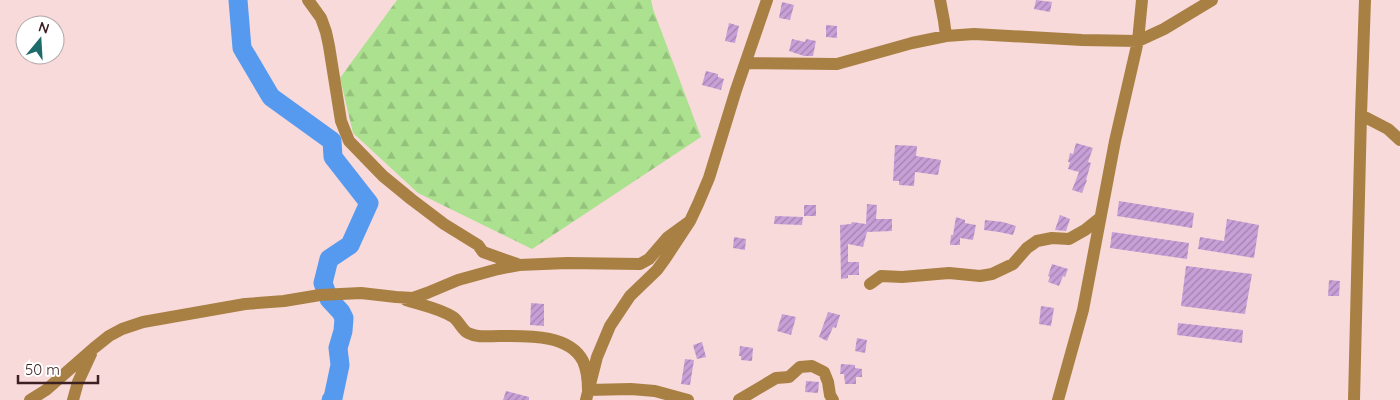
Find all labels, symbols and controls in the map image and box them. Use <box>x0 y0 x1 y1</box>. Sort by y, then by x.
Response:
north arrow <box>15 15 65 65</box>
text: N <box>36 17 52 38</box>
scale bar <box>18 352 98 384</box>
text: 50 m <box>25 360 60 379</box>

